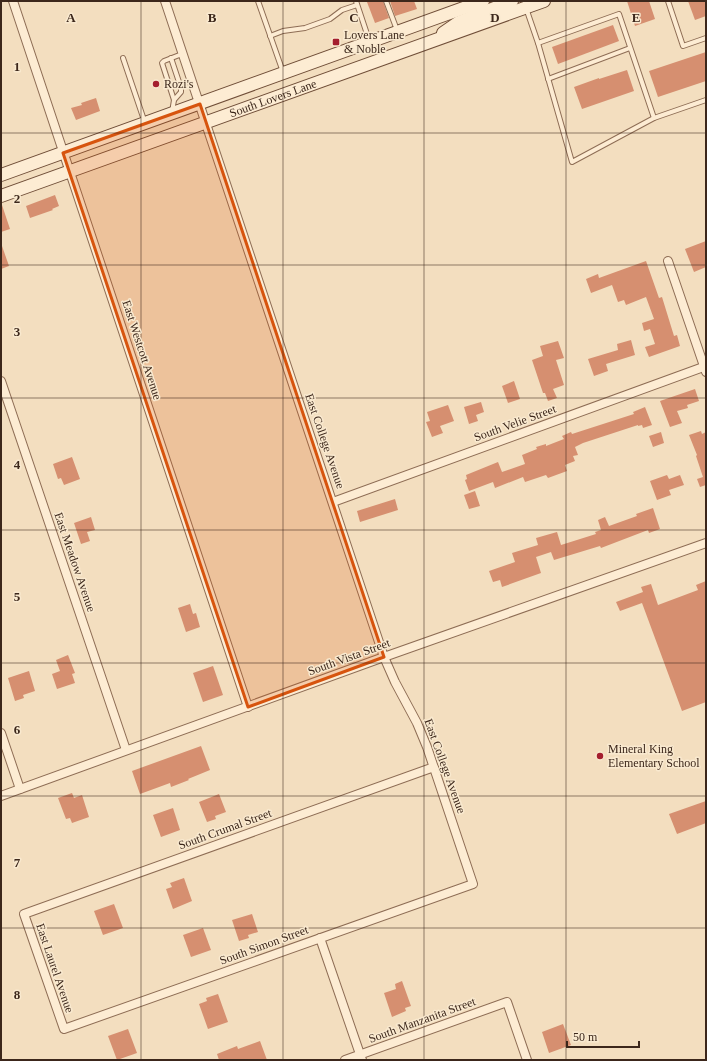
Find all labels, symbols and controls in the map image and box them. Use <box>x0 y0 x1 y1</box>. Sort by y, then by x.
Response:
text: A <box>66 10 76 25</box>
text: B <box>208 10 217 25</box>
text: C <box>349 10 359 25</box>
text: D <box>490 10 500 25</box>
text: E <box>632 10 640 25</box>
place label: Lovers Lane & Noble <box>344 28 404 56</box>
marker: Lovers Lane & Noble <box>331 37 341 47</box>
text: 1 <box>14 59 20 74</box>
street label: South Lovers Lane <box>228 76 318 120</box>
place label: Rozi's <box>164 77 194 91</box>
marker: Rozi's <box>151 79 161 89</box>
text: 2 <box>14 191 20 206</box>
street label: East Westcott Avenue <box>119 298 165 402</box>
text: 3 <box>14 324 21 339</box>
street label: East College Avenue <box>302 392 348 490</box>
street label: South Velie Street <box>472 401 559 444</box>
text: 4 <box>14 457 21 472</box>
street label: East Meadow Avenue <box>51 510 99 614</box>
text: 5 <box>14 589 21 604</box>
street label: South Vista Street <box>306 635 393 678</box>
street label: East College Avenue <box>421 717 469 815</box>
text: 6 <box>14 722 21 737</box>
place label: Mineral King Elementary School <box>608 742 700 770</box>
marker: Mineral King Elementary School <box>595 751 605 761</box>
street label: South Crumal Street <box>177 805 274 852</box>
text: 7 <box>14 855 21 870</box>
street label: East Laurel Avenue <box>33 921 77 1015</box>
street label: South Simon Street <box>218 922 311 968</box>
text: 8 <box>14 987 21 1002</box>
street label: South Manzanita Street <box>367 994 478 1046</box>
scale bar <box>567 1023 639 1049</box>
text: 50 m <box>573 1030 598 1044</box>

